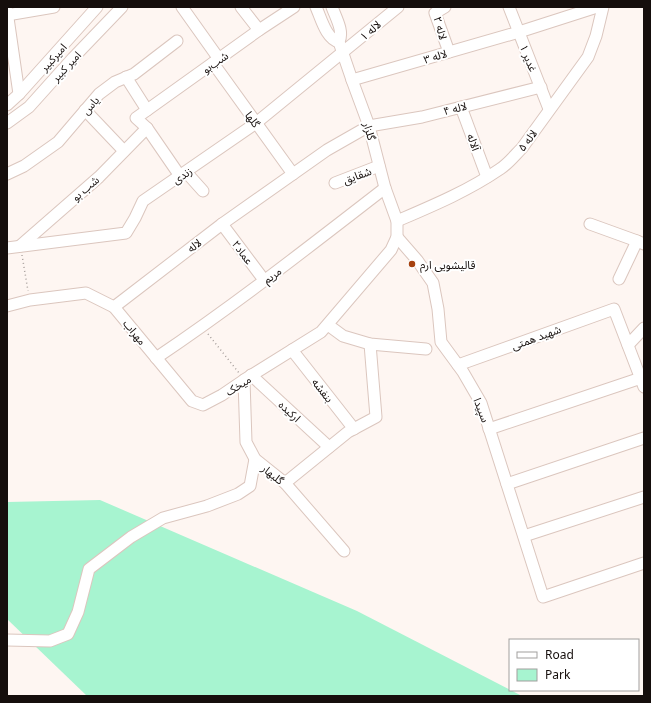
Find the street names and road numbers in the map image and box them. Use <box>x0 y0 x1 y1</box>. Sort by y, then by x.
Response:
street label: لاله ۲ <box>431 15 451 41</box>
street label: لاله ۱ <box>356 17 384 43</box>
street label: امیرکبیر <box>36 40 70 75</box>
street label: غدیر ۱ <box>517 42 541 74</box>
street label: لاله ۳ <box>421 45 449 67</box>
street label: شب‌بو <box>199 47 232 77</box>
street label: امیر کبیر <box>47 48 84 85</box>
street label: یاس <box>78 93 102 117</box>
street label: لاله ۴ <box>442 98 468 118</box>
street label: گلها <box>242 108 264 130</box>
street label: گلزار <box>360 119 380 143</box>
street label: لاله ۵ <box>514 126 540 154</box>
street label: آلاله <box>464 131 484 153</box>
street label: زندی <box>169 163 195 187</box>
street label: شقایق <box>341 163 374 187</box>
street label: شب بو <box>68 172 102 204</box>
street label: لاله <box>184 235 204 255</box>
street label: عماد۲ <box>229 237 257 268</box>
street label: مریم <box>260 263 286 288</box>
street label: مهراب <box>120 316 150 348</box>
street label: شهید همتی <box>509 321 563 353</box>
street label: میخک <box>222 371 254 399</box>
street label: بنفشه <box>309 375 337 405</box>
street label: سپیدا <box>469 395 494 425</box>
street label: ارکیده <box>276 397 304 425</box>
street label: گلبهار <box>258 460 288 488</box>

